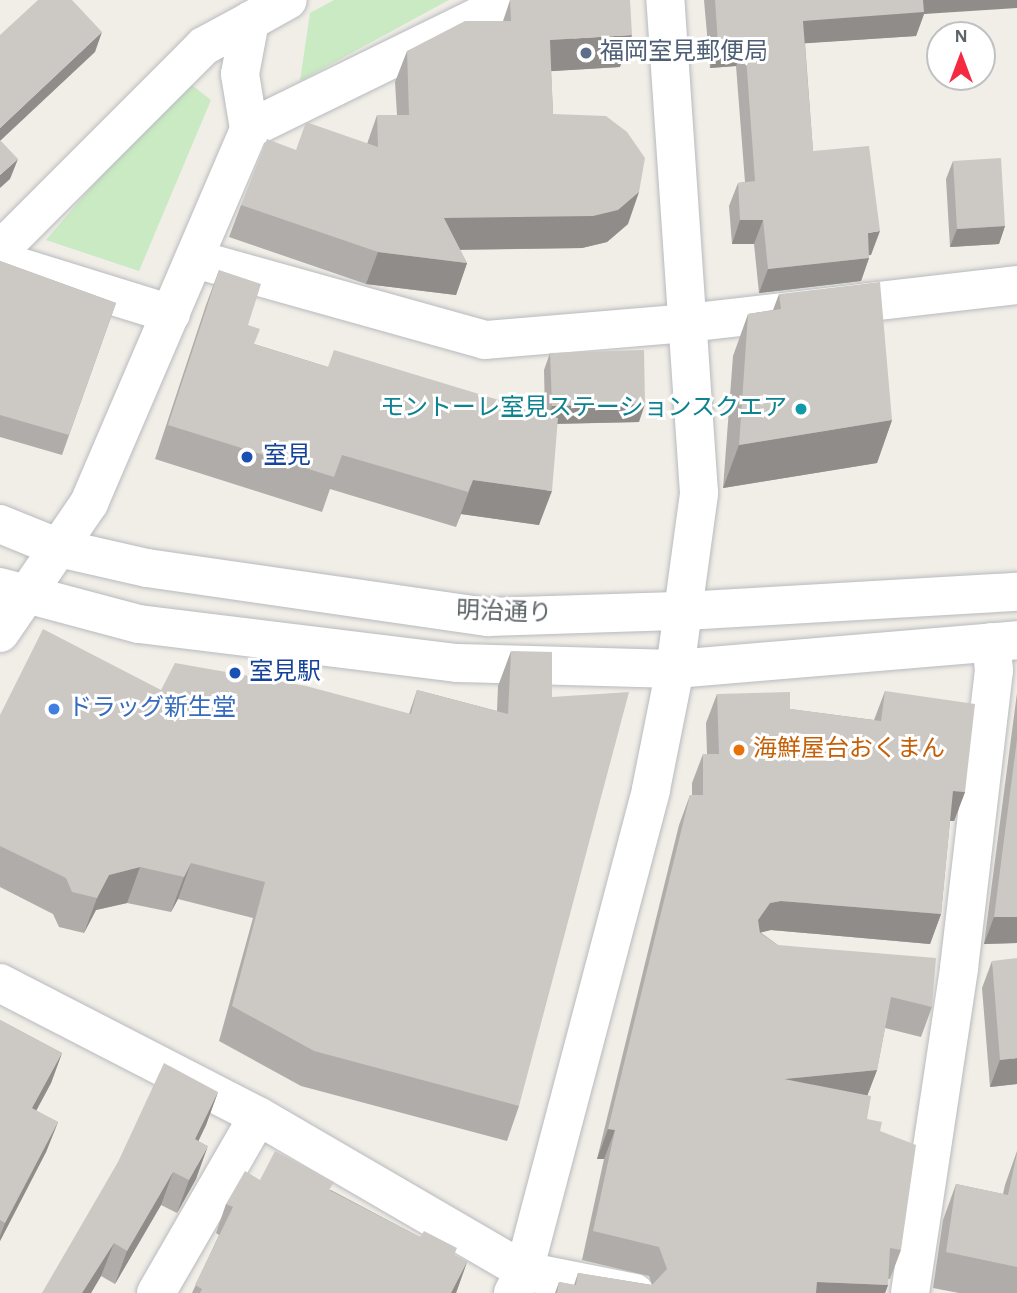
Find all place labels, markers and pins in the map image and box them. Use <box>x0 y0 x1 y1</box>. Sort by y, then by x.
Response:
place label: 福岡室見郵便局 <box>600 39 768 67</box>
marker: 福岡室見郵便局 <box>578 45 594 61</box>
place label: モントーレ室見ステーションスクエア <box>379 395 787 423</box>
marker: モントーレ室見ステーションスクエア <box>793 401 809 417</box>
place label: 室見 <box>263 443 311 471</box>
marker: 室見 <box>237 447 257 467</box>
place label: 室見駅 <box>249 659 321 687</box>
marker: 室見駅 <box>227 665 243 681</box>
place label: ドラッグ新生堂 <box>68 695 236 723</box>
marker: ドラッグ新生堂 <box>46 701 62 717</box>
place label: 海鮮屋台おくまん <box>753 736 945 764</box>
marker: 海鮮屋台おくまん <box>731 742 747 758</box>

